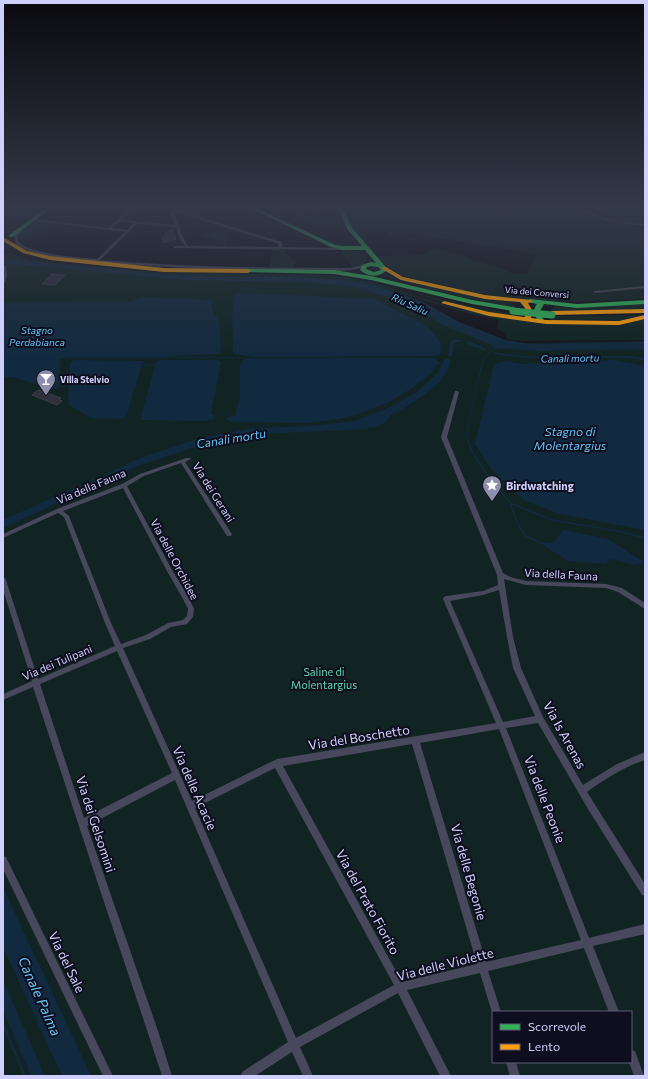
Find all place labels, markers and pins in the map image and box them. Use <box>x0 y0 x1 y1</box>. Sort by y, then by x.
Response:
bar icon: Villa Stelvio <box>35 368 57 396</box>
place label: Villa Stelvio <box>60 374 110 385</box>
place icon: Birdwatching <box>481 474 503 502</box>
place label: Birdwatching <box>506 479 574 492</box>

